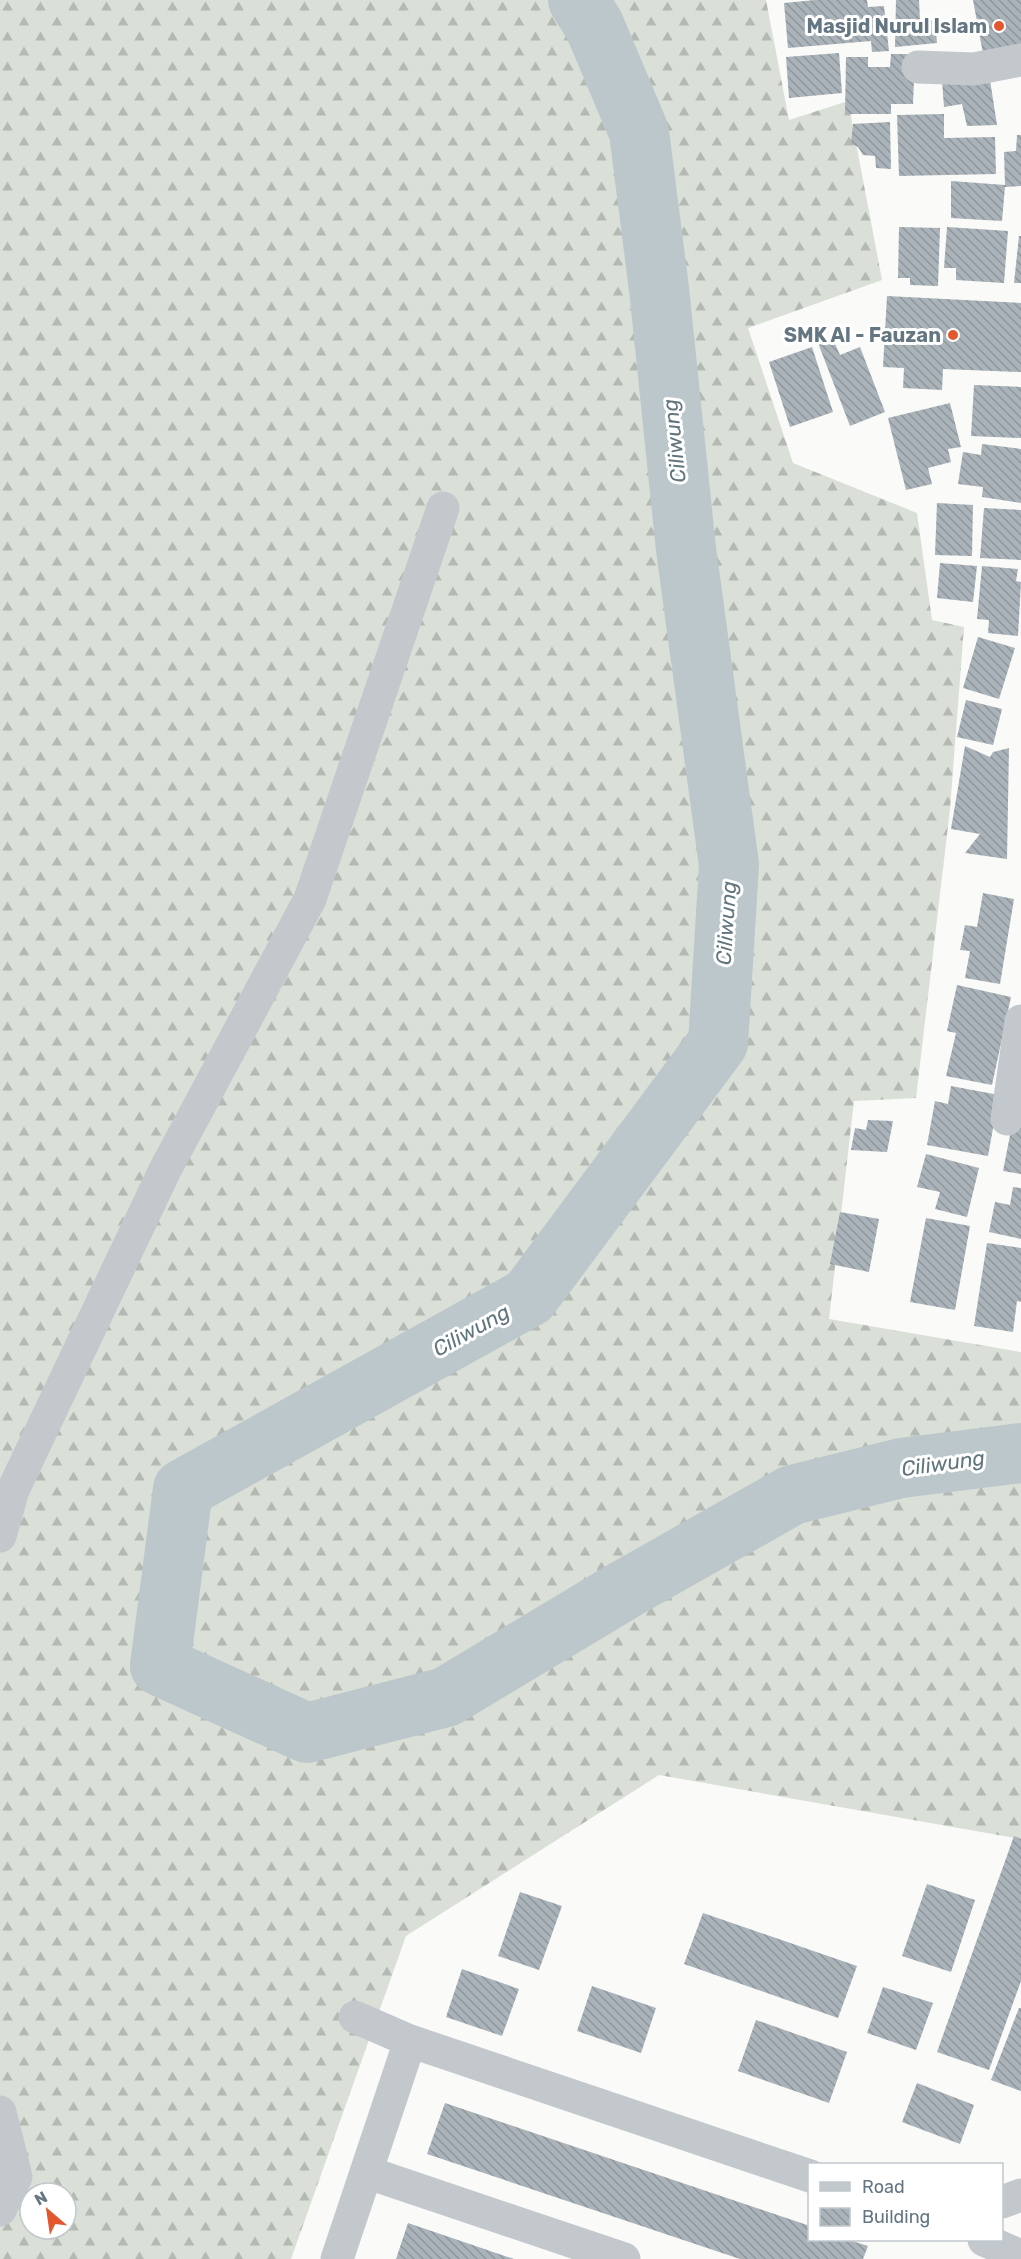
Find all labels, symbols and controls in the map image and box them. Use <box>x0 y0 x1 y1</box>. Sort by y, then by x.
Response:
place label: Masjid Nurul Islam <box>806 14 987 38</box>
marker: Masjid Nurul Islam <box>992 19 1006 33</box>
place label: SMK Al - Fauzan <box>784 323 941 347</box>
marker: SMK Al - Fauzan <box>946 328 960 342</box>
water label: Ciliwung <box>657 398 691 484</box>
water label: Ciliwung <box>711 880 741 966</box>
water label: Ciliwung <box>428 1299 514 1361</box>
water label: Ciliwung <box>900 1445 986 1481</box>
legend <box>808 2163 1003 2241</box>
text: Road <box>862 2176 905 2198</box>
north arrow <box>18 2181 78 2241</box>
text: N <box>31 2187 51 2209</box>
text: Building <box>862 2206 930 2228</box>

